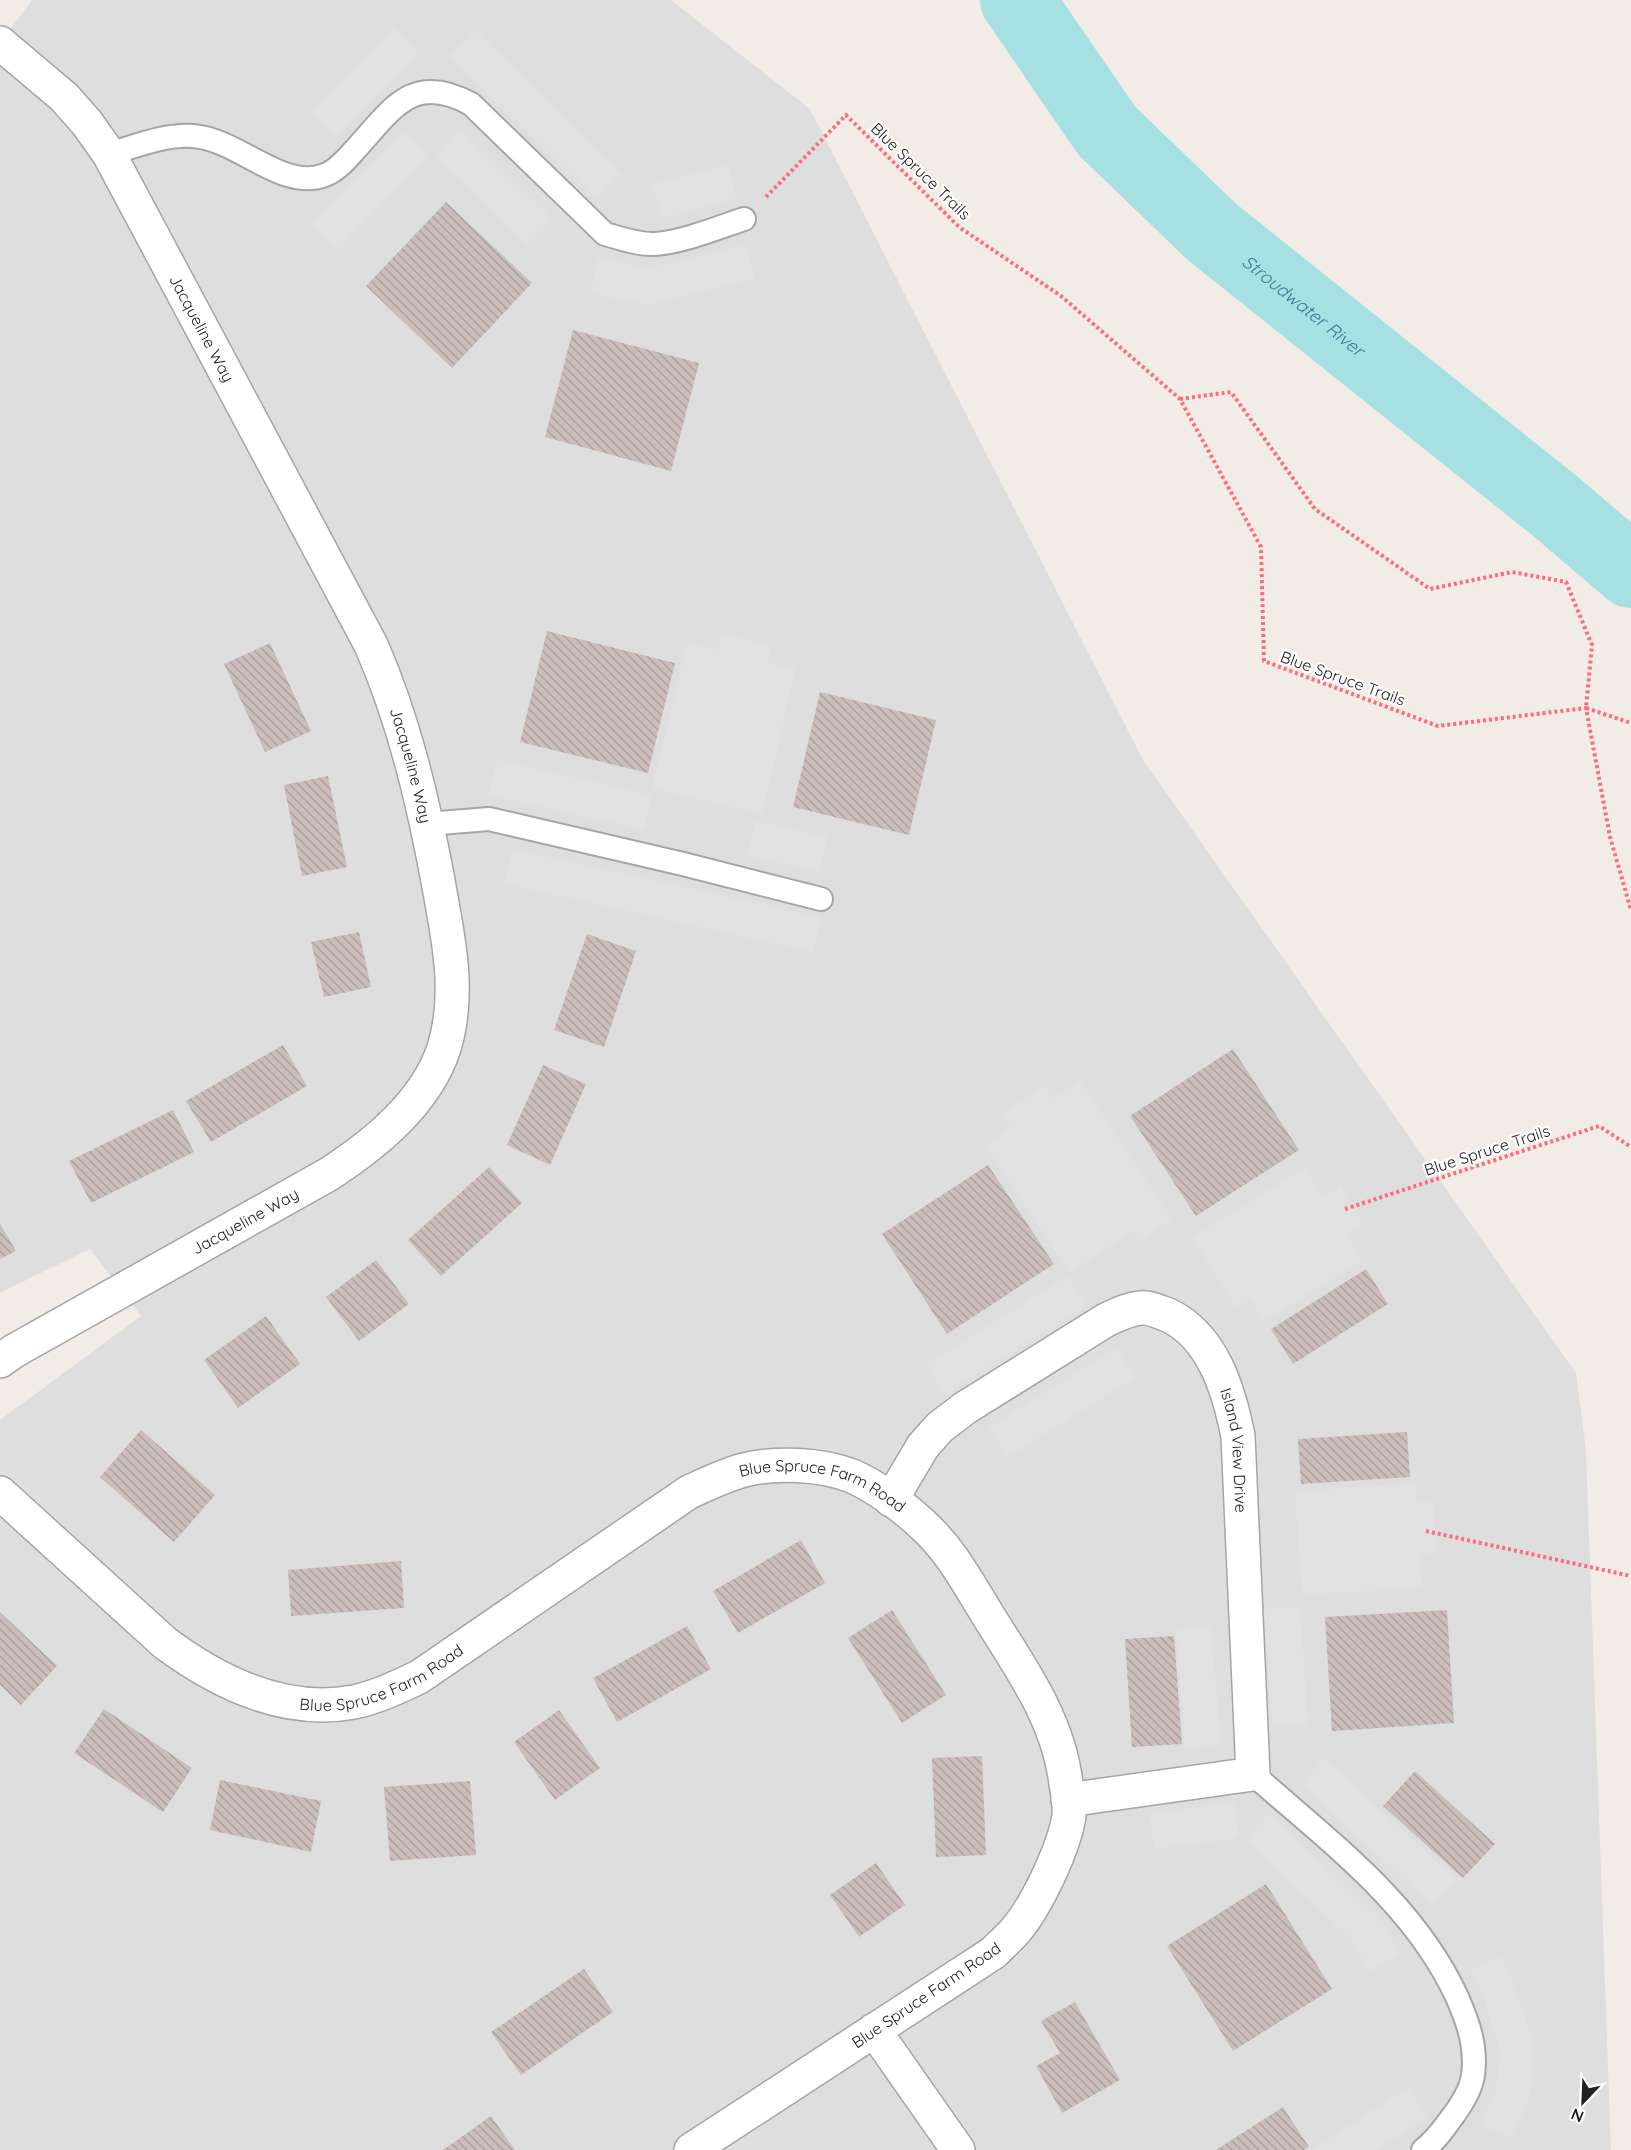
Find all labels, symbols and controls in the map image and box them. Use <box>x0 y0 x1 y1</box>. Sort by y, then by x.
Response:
street label: Blue Spruce Trails <box>867 118 975 224</box>
water label: Stroudwater River <box>1238 249 1371 362</box>
street label: Jacqueline Way <box>165 271 239 385</box>
street label: Blue Spruce Trails <box>1278 646 1408 710</box>
street label: Jacqueline Way <box>386 705 436 825</box>
street label: Blue Spruce Trails <box>1422 1120 1552 1180</box>
street label: Jacqueline Way <box>188 1183 302 1259</box>
street label: Island View Drive <box>1216 1385 1251 1513</box>
street label: Blue Spruce Farm Road <box>737 1455 910 1516</box>
street label: Blue Spruce Farm Road <box>299 1640 467 1715</box>
street label: Blue Spruce Farm Road <box>848 1938 1004 2052</box>
north arrow <box>1553 2072 1613 2132</box>
text: N <box>1568 2104 1586 2127</box>

